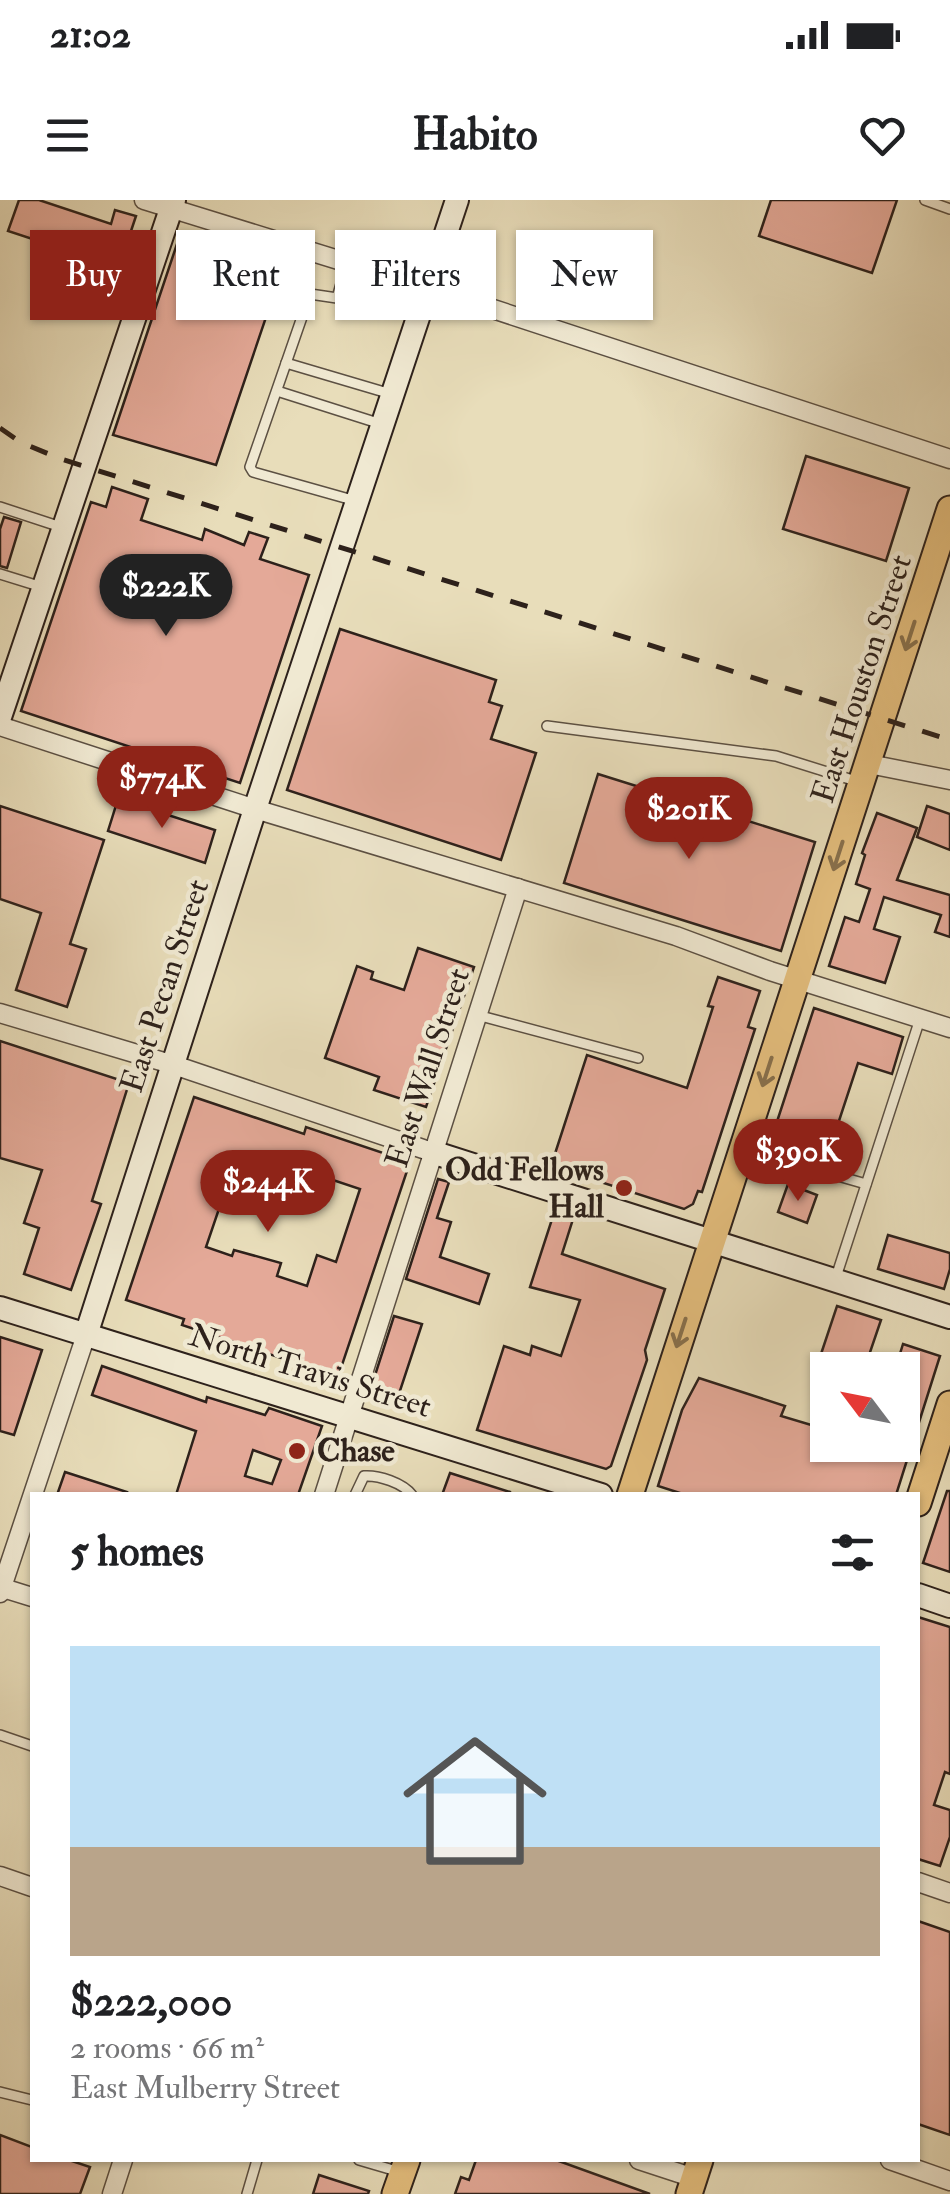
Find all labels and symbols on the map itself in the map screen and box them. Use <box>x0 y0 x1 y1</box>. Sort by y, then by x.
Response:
street label: East Houston Street <box>803 550 921 808</box>
pin: $222K <box>96 554 236 639</box>
one-way arrow <box>900 619 918 651</box>
pin: $774K <box>92 746 232 831</box>
pin: $201K <box>619 777 759 862</box>
one-way arrow <box>828 840 846 872</box>
street label: East Pecan Street <box>112 874 218 1098</box>
street label: East Wall Street <box>377 963 479 1173</box>
one-way arrow <box>757 1056 775 1088</box>
pin: $390K <box>728 1119 868 1204</box>
pin: $244K <box>198 1150 338 1235</box>
place label: Odd Fellows Hall <box>445 1150 605 1227</box>
marker: Odd Fellows Hall <box>613 1177 635 1199</box>
street label: North Travis Street <box>184 1315 436 1427</box>
one-way arrow <box>671 1317 689 1349</box>
north arrow <box>810 1352 920 1462</box>
place label: Chase <box>317 1431 395 1471</box>
marker: Chase <box>286 1440 308 1462</box>

